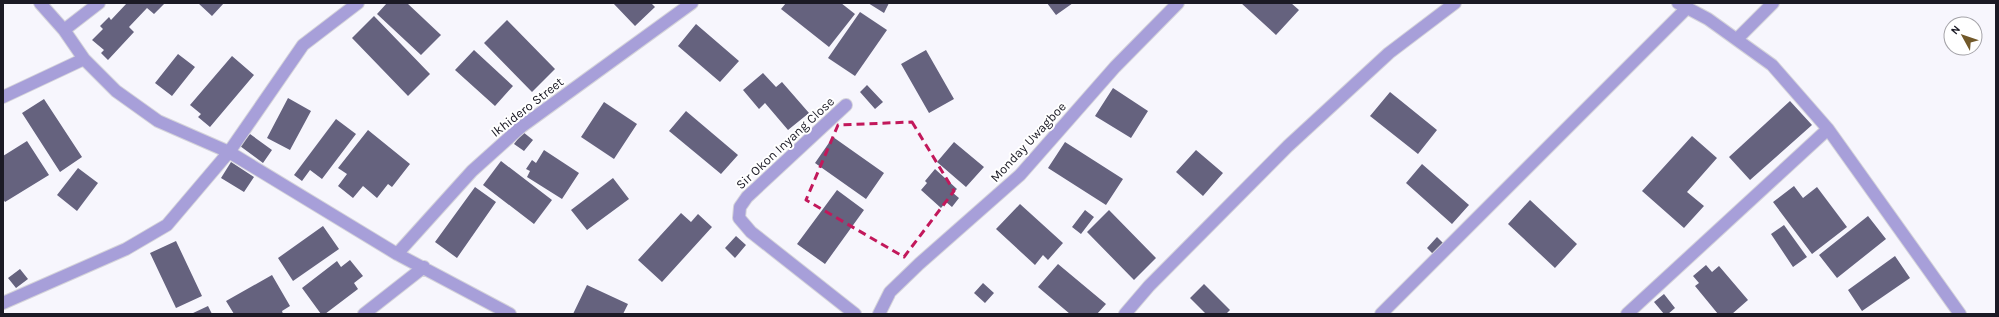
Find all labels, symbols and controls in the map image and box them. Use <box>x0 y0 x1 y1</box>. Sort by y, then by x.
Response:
north arrow <box>1943 16 1983 56</box>
text: N <box>1948 23 1963 37</box>
street label: Ikhidero Street <box>488 74 566 140</box>
street label: Sir Okon Inyang Close <box>733 93 837 192</box>
street label: Monday Uwagboe <box>987 99 1069 185</box>

